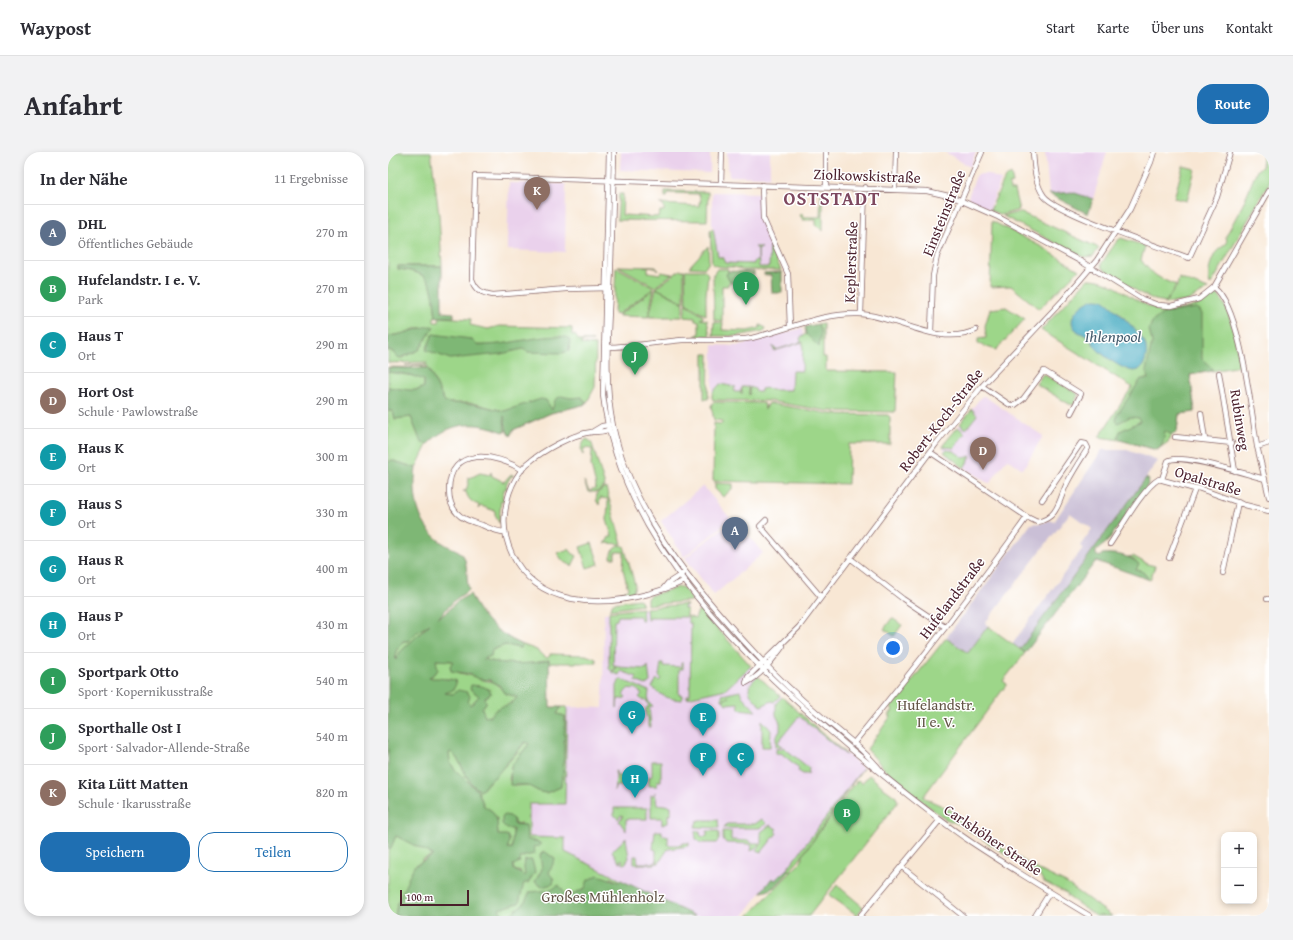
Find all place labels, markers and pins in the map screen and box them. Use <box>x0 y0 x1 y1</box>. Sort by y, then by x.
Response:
pin: K <box>524 177 550 210</box>
pin: I <box>733 272 759 305</box>
pin: J <box>622 342 648 375</box>
pin: D <box>970 437 996 470</box>
pin: A <box>722 517 748 550</box>
pin: G <box>619 701 645 734</box>
pin: E <box>690 703 716 736</box>
pin: F <box>690 743 716 776</box>
pin: C <box>728 743 754 776</box>
pin: H <box>622 765 648 798</box>
pin: B <box>834 799 860 832</box>

